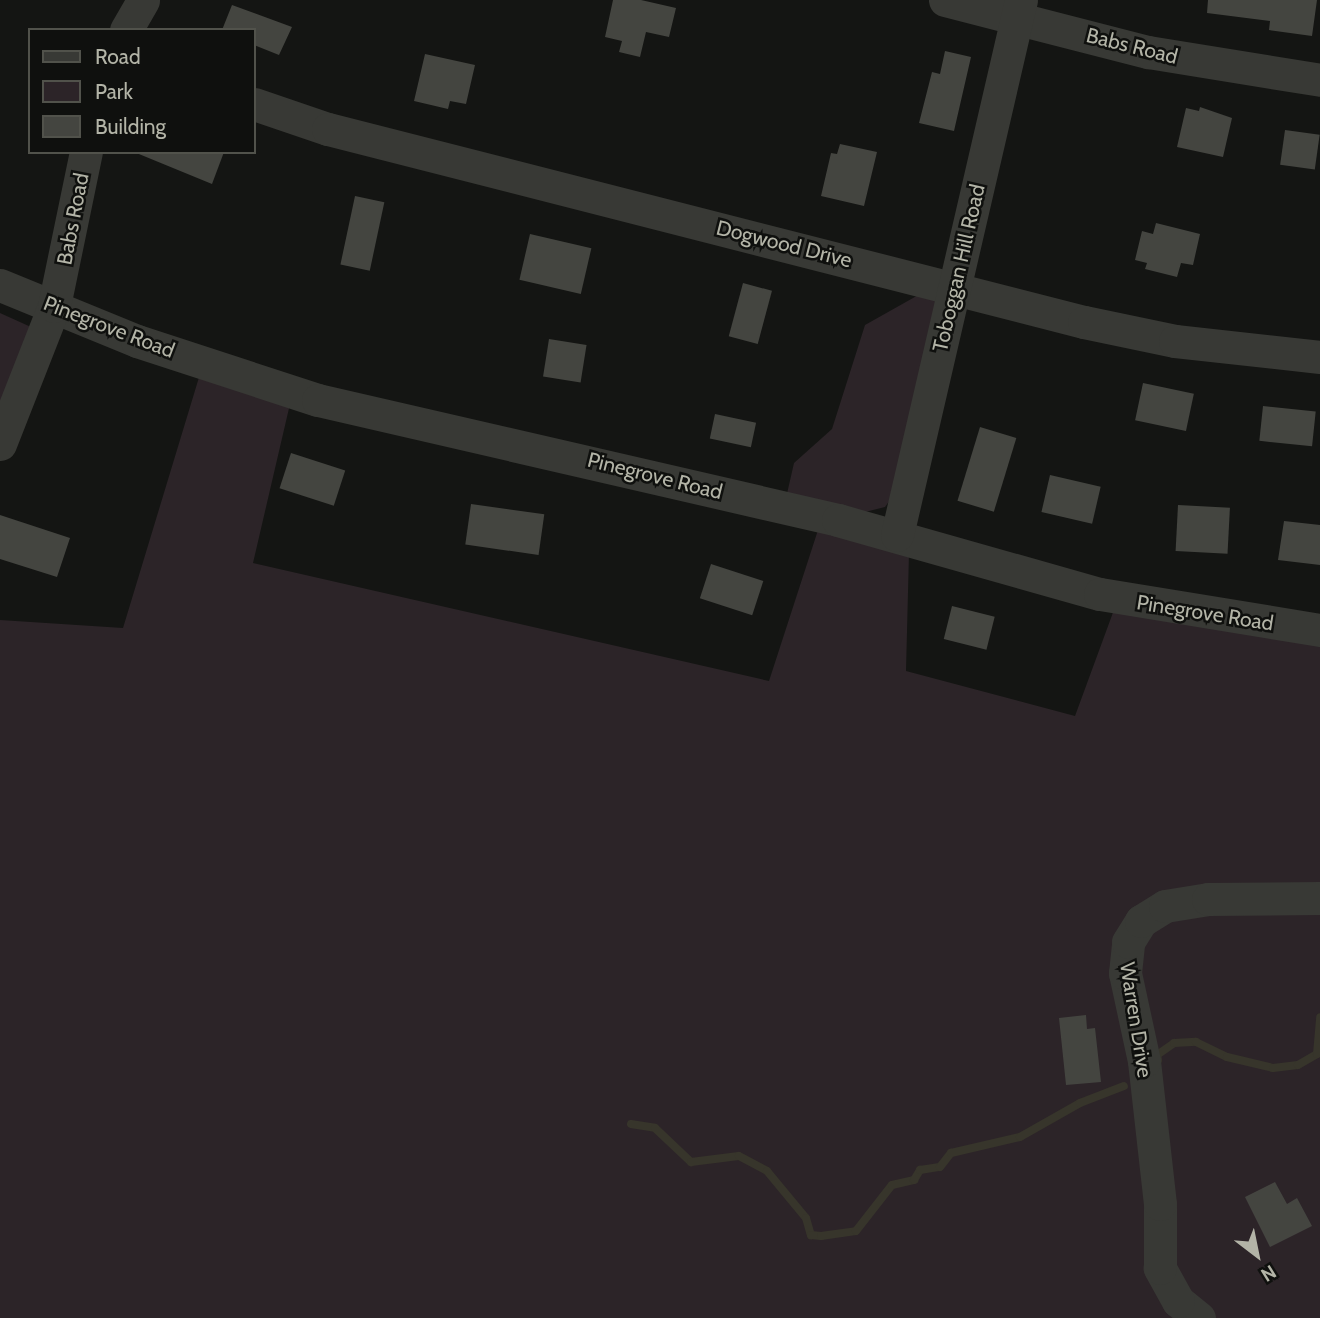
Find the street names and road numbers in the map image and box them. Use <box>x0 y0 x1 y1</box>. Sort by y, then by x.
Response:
street label: Babs Road <box>1084 22 1180 70</box>
street label: Babs Road <box>52 171 94 267</box>
street label: Toboggan Hill Road <box>927 182 991 354</box>
street label: Dogwood Drive <box>714 215 854 273</box>
street label: Pinegrove Road <box>40 290 178 364</box>
street label: Pinegrove Road <box>585 447 725 505</box>
street label: Pinegrove Road <box>1135 590 1275 636</box>
street label: Warren Drive <box>1114 961 1158 1079</box>

